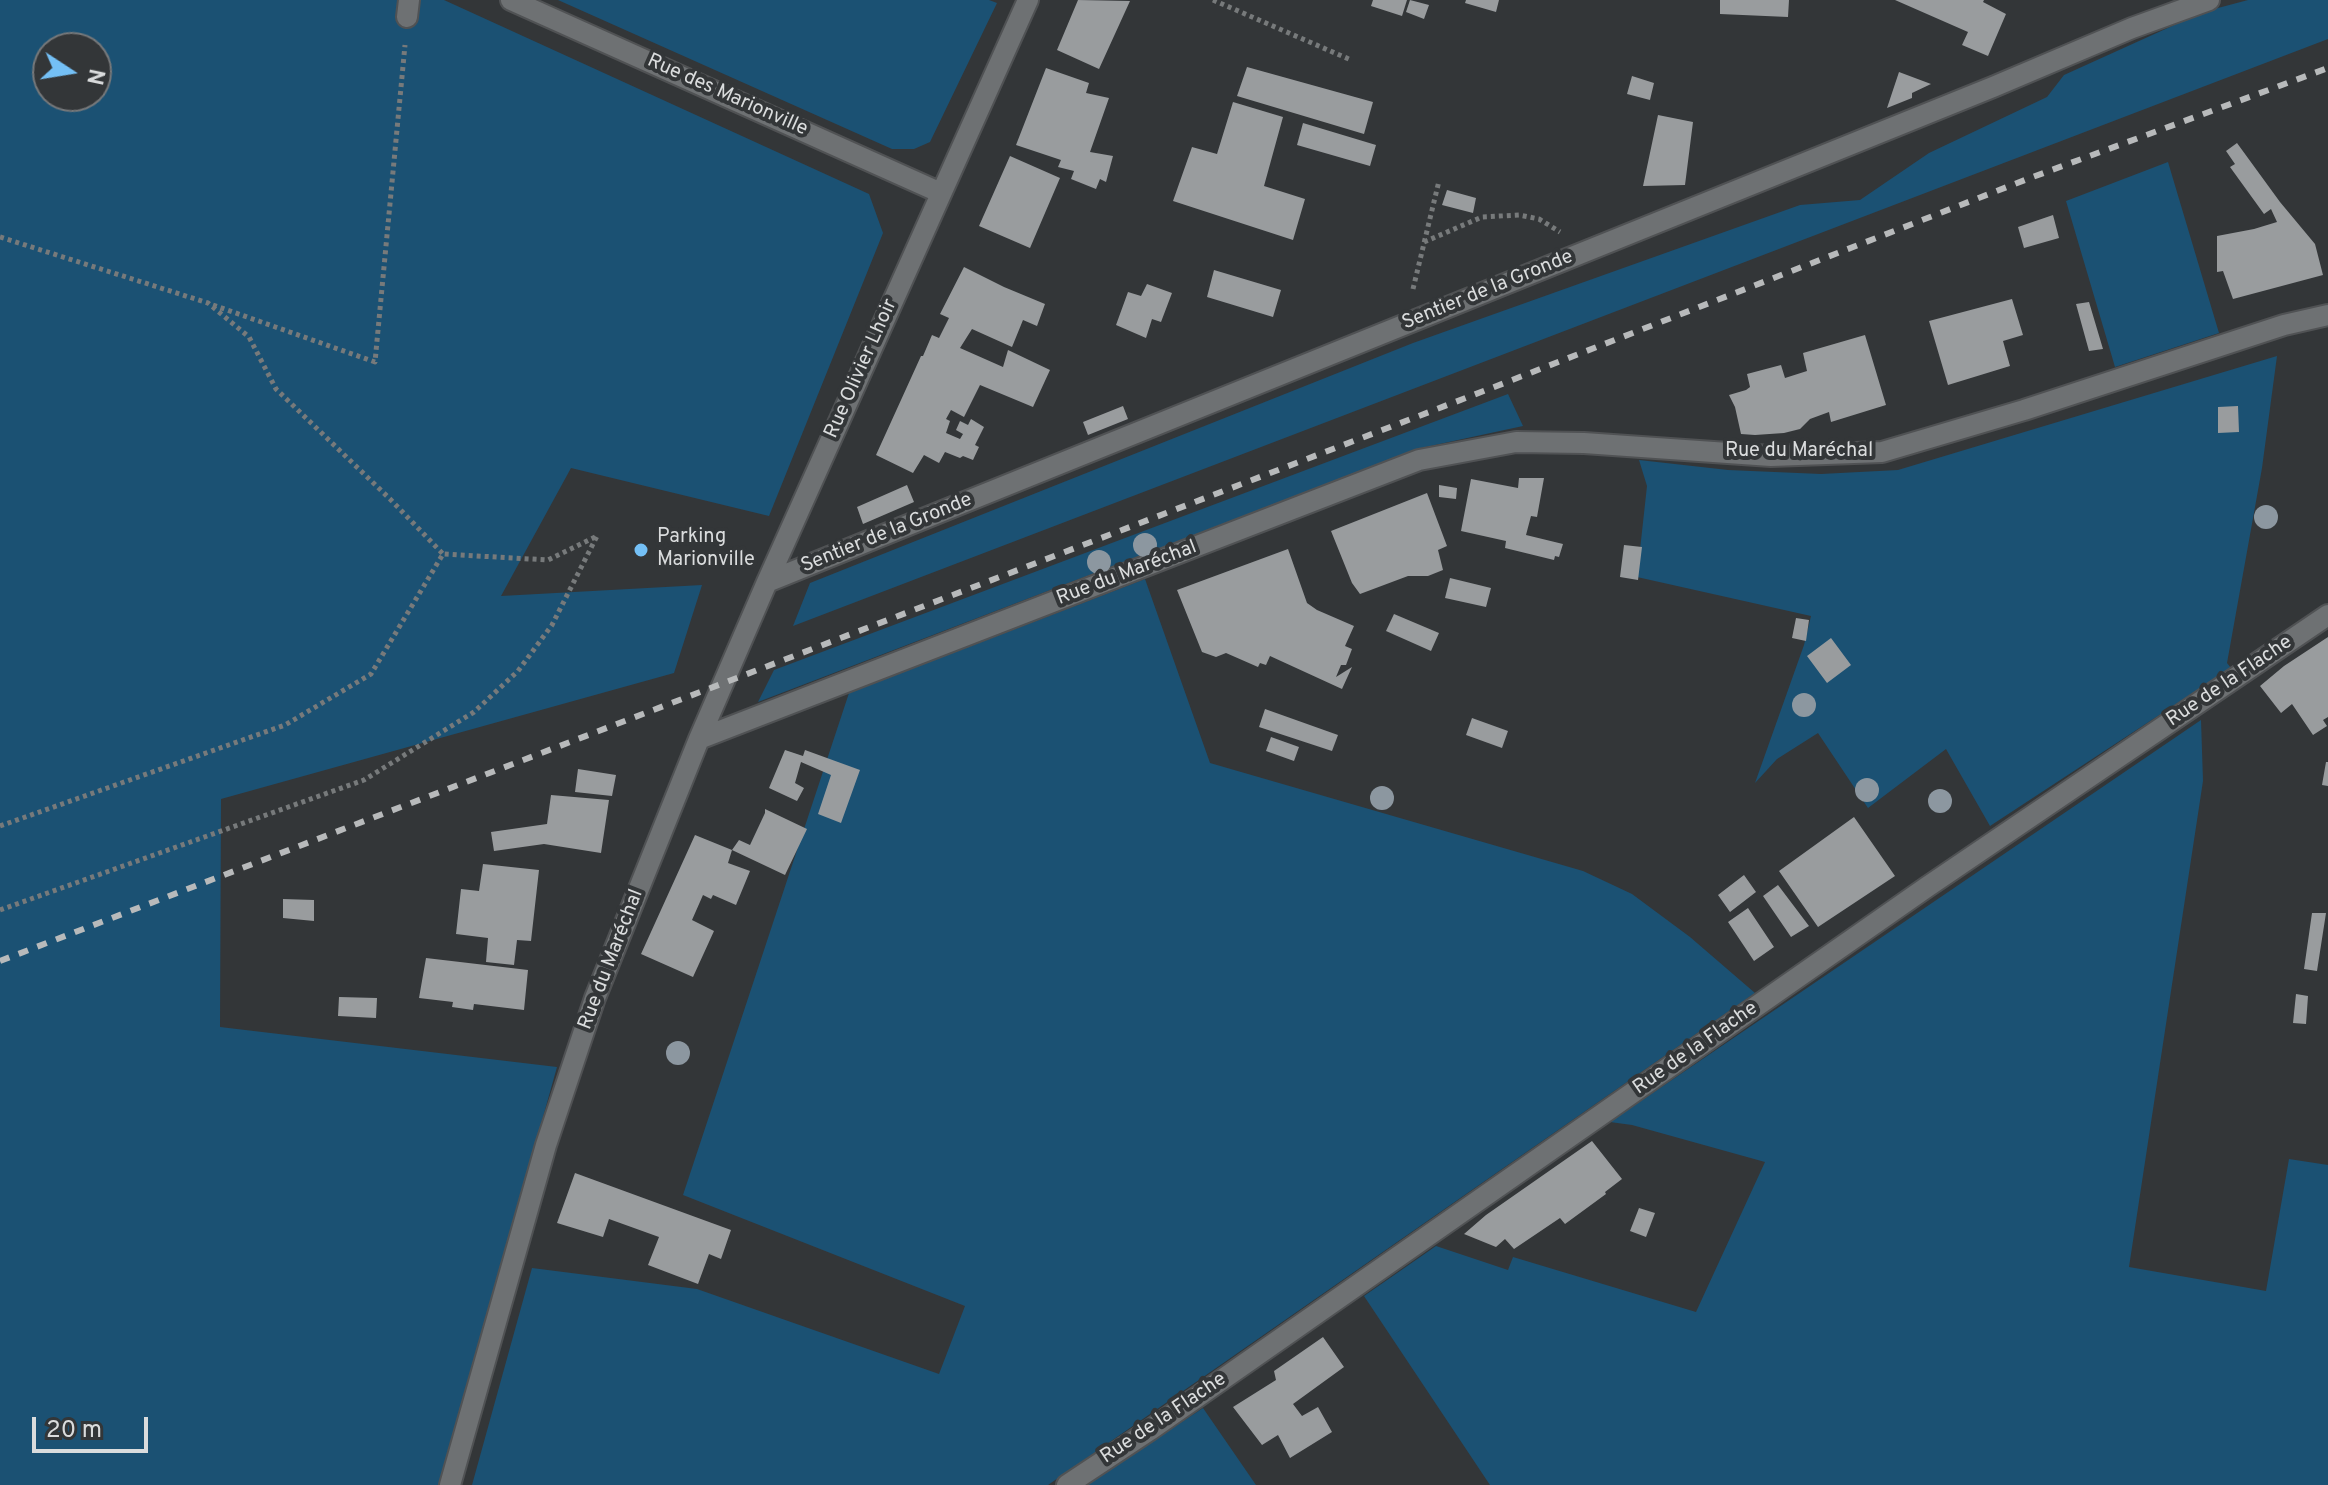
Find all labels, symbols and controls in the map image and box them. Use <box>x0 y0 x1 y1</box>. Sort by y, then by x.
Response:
north arrow <box>32 32 112 112</box>
street label: Rue des Marionville <box>643 50 811 142</box>
text: N <box>79 66 109 87</box>
street label: Sentier de la Gronde <box>1399 246 1577 336</box>
street label: Rue Olivier Lhoir <box>821 296 903 442</box>
street label: Rue du Maréchal <box>1725 440 1873 464</box>
street label: Sentier de la Gronde <box>798 489 976 579</box>
place label: Parking Marionville <box>657 526 755 573</box>
street label: Rue du Maréchal <box>1054 536 1200 612</box>
marker: Parking Marionville <box>632 541 650 559</box>
street label: Rue de la Flache <box>2163 631 2297 733</box>
street label: Rue du Maréchal <box>574 887 650 1033</box>
street label: Rue de la Flache <box>1629 997 1763 1101</box>
street label: Rue de la Flache <box>1097 1368 1231 1470</box>
scale bar <box>36 1401 152 1451</box>
text: 20 m <box>46 1416 102 1446</box>

